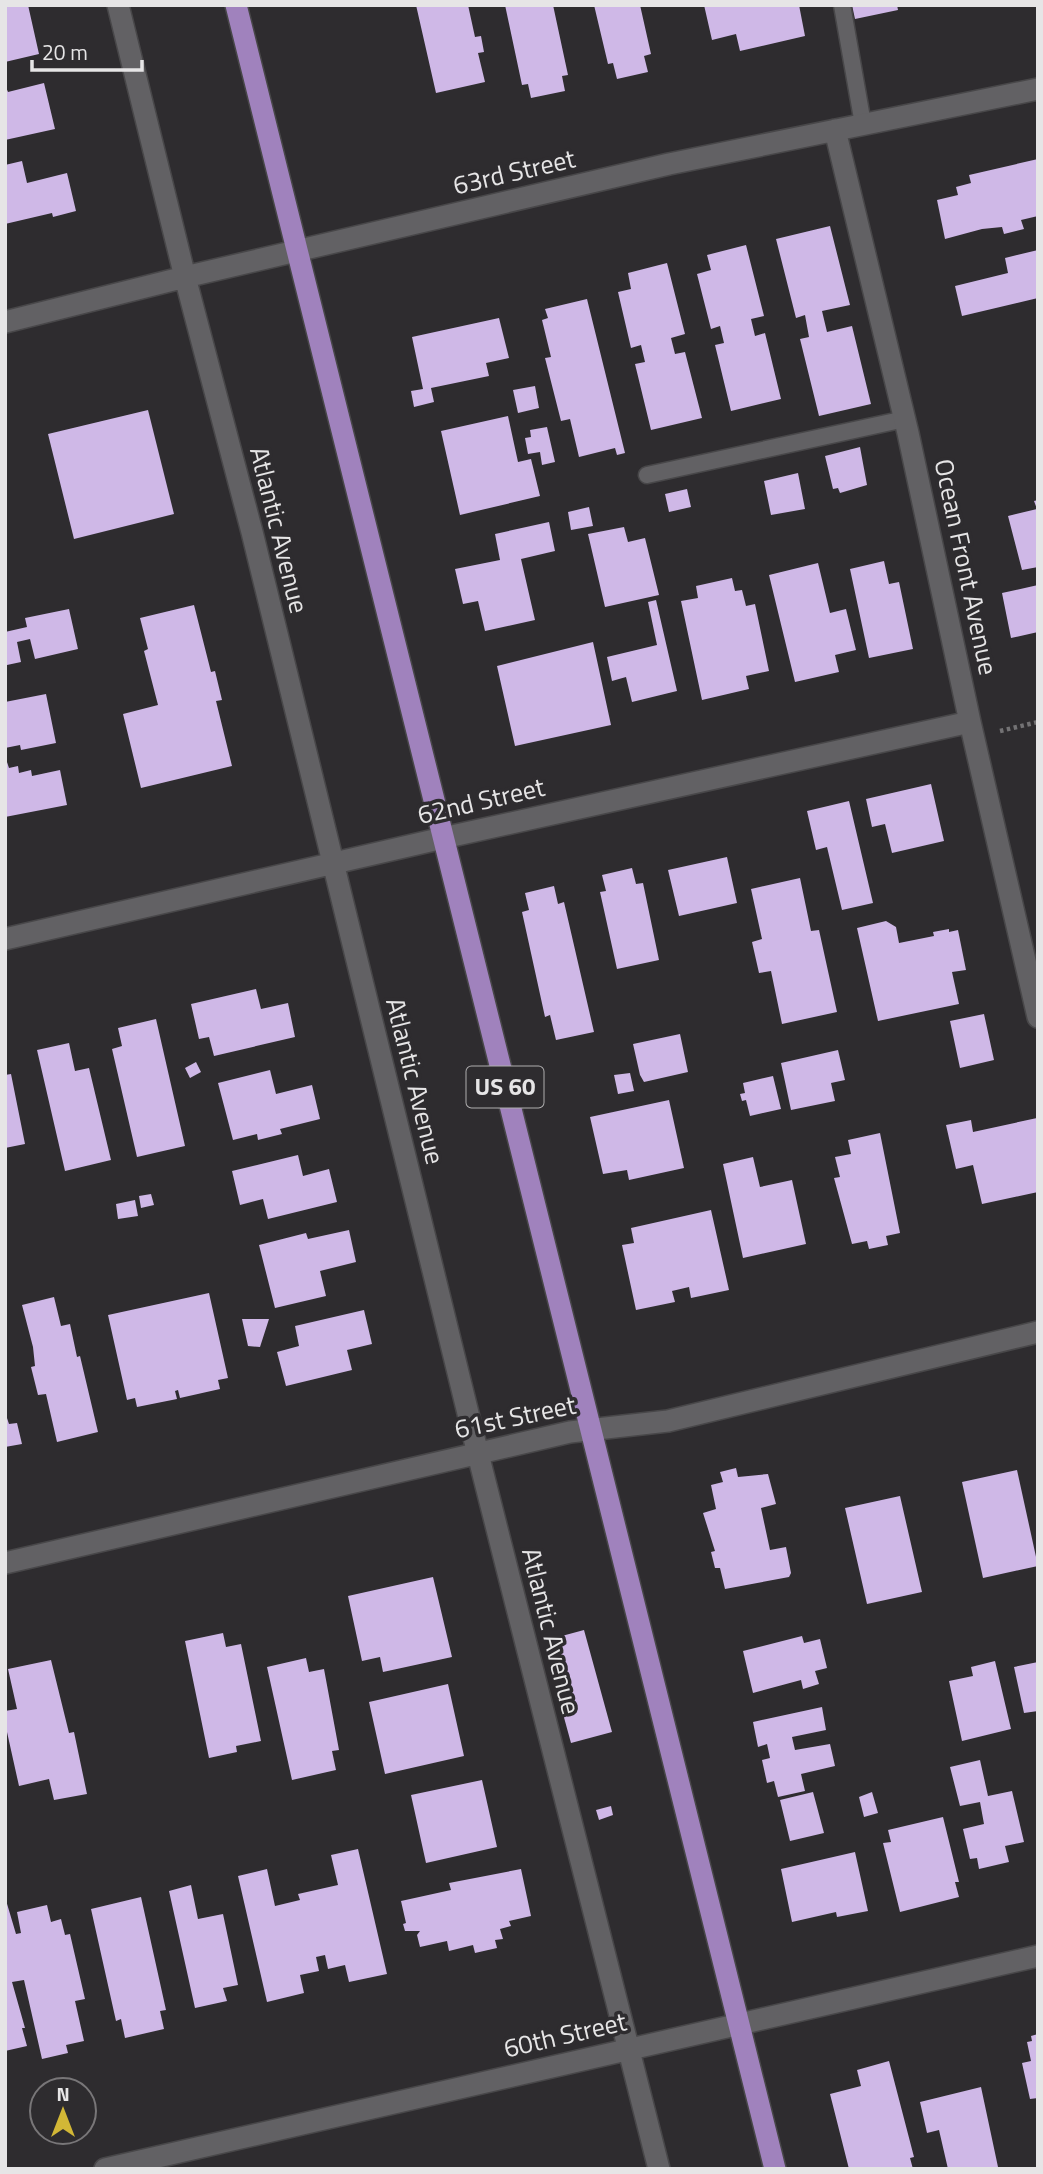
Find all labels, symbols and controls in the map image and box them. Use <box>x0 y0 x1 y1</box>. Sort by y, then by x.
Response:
scale bar <box>32 28 142 72</box>
text: 20 m <box>42 36 88 68</box>
street label: 63rd Street <box>449 139 579 204</box>
street label: Atlantic Avenue <box>240 443 319 617</box>
street label: Ocean Front Avenue <box>925 455 1008 678</box>
street label: 62nd Street <box>413 767 548 834</box>
street label: Atlantic Avenue <box>376 994 455 1168</box>
road number: US 60 <box>466 1066 544 1107</box>
street label: 61st Street <box>451 1385 579 1448</box>
street label: Atlantic Avenue <box>512 1544 591 1718</box>
street label: 60th Street <box>500 2001 630 2068</box>
north arrow <box>28 2076 98 2146</box>
text: N <box>56 2079 70 2108</box>

